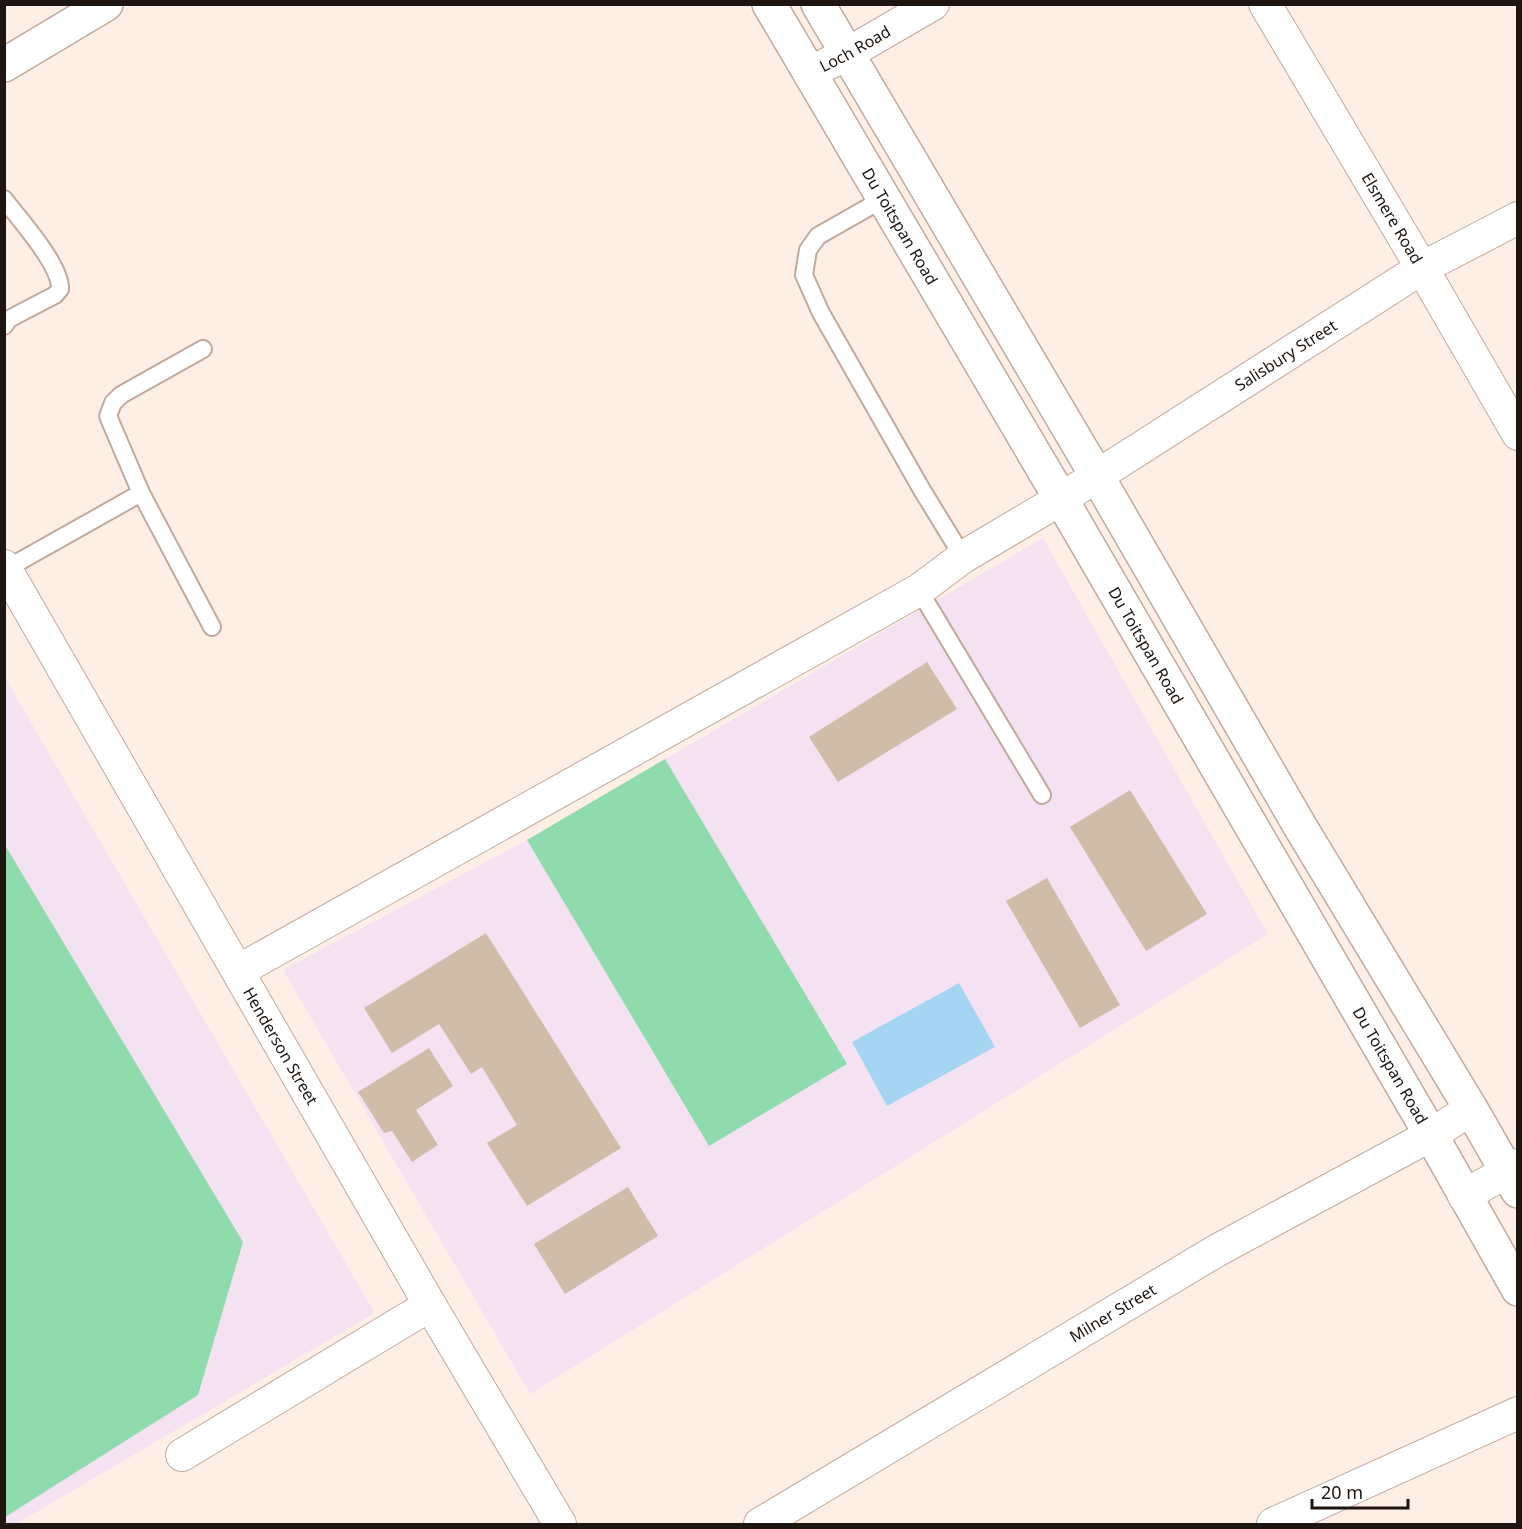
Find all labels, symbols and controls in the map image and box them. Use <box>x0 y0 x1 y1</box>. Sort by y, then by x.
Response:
street label: Loch Road <box>816 20 895 77</box>
street label: Du Toitspan Road <box>857 164 943 289</box>
street label: Elsmere Road <box>1357 168 1428 268</box>
street label: Salisbury Street <box>1230 314 1341 396</box>
street label: Du Toitspan Road <box>1103 583 1189 708</box>
street label: Henderson Street <box>238 983 323 1109</box>
street label: Du Toitspan Road <box>1348 1003 1433 1128</box>
street label: Milner Street <box>1065 1278 1160 1347</box>
scale bar <box>1312 1472 1408 1510</box>
text: 20 m <box>1321 1480 1363 1504</box>

